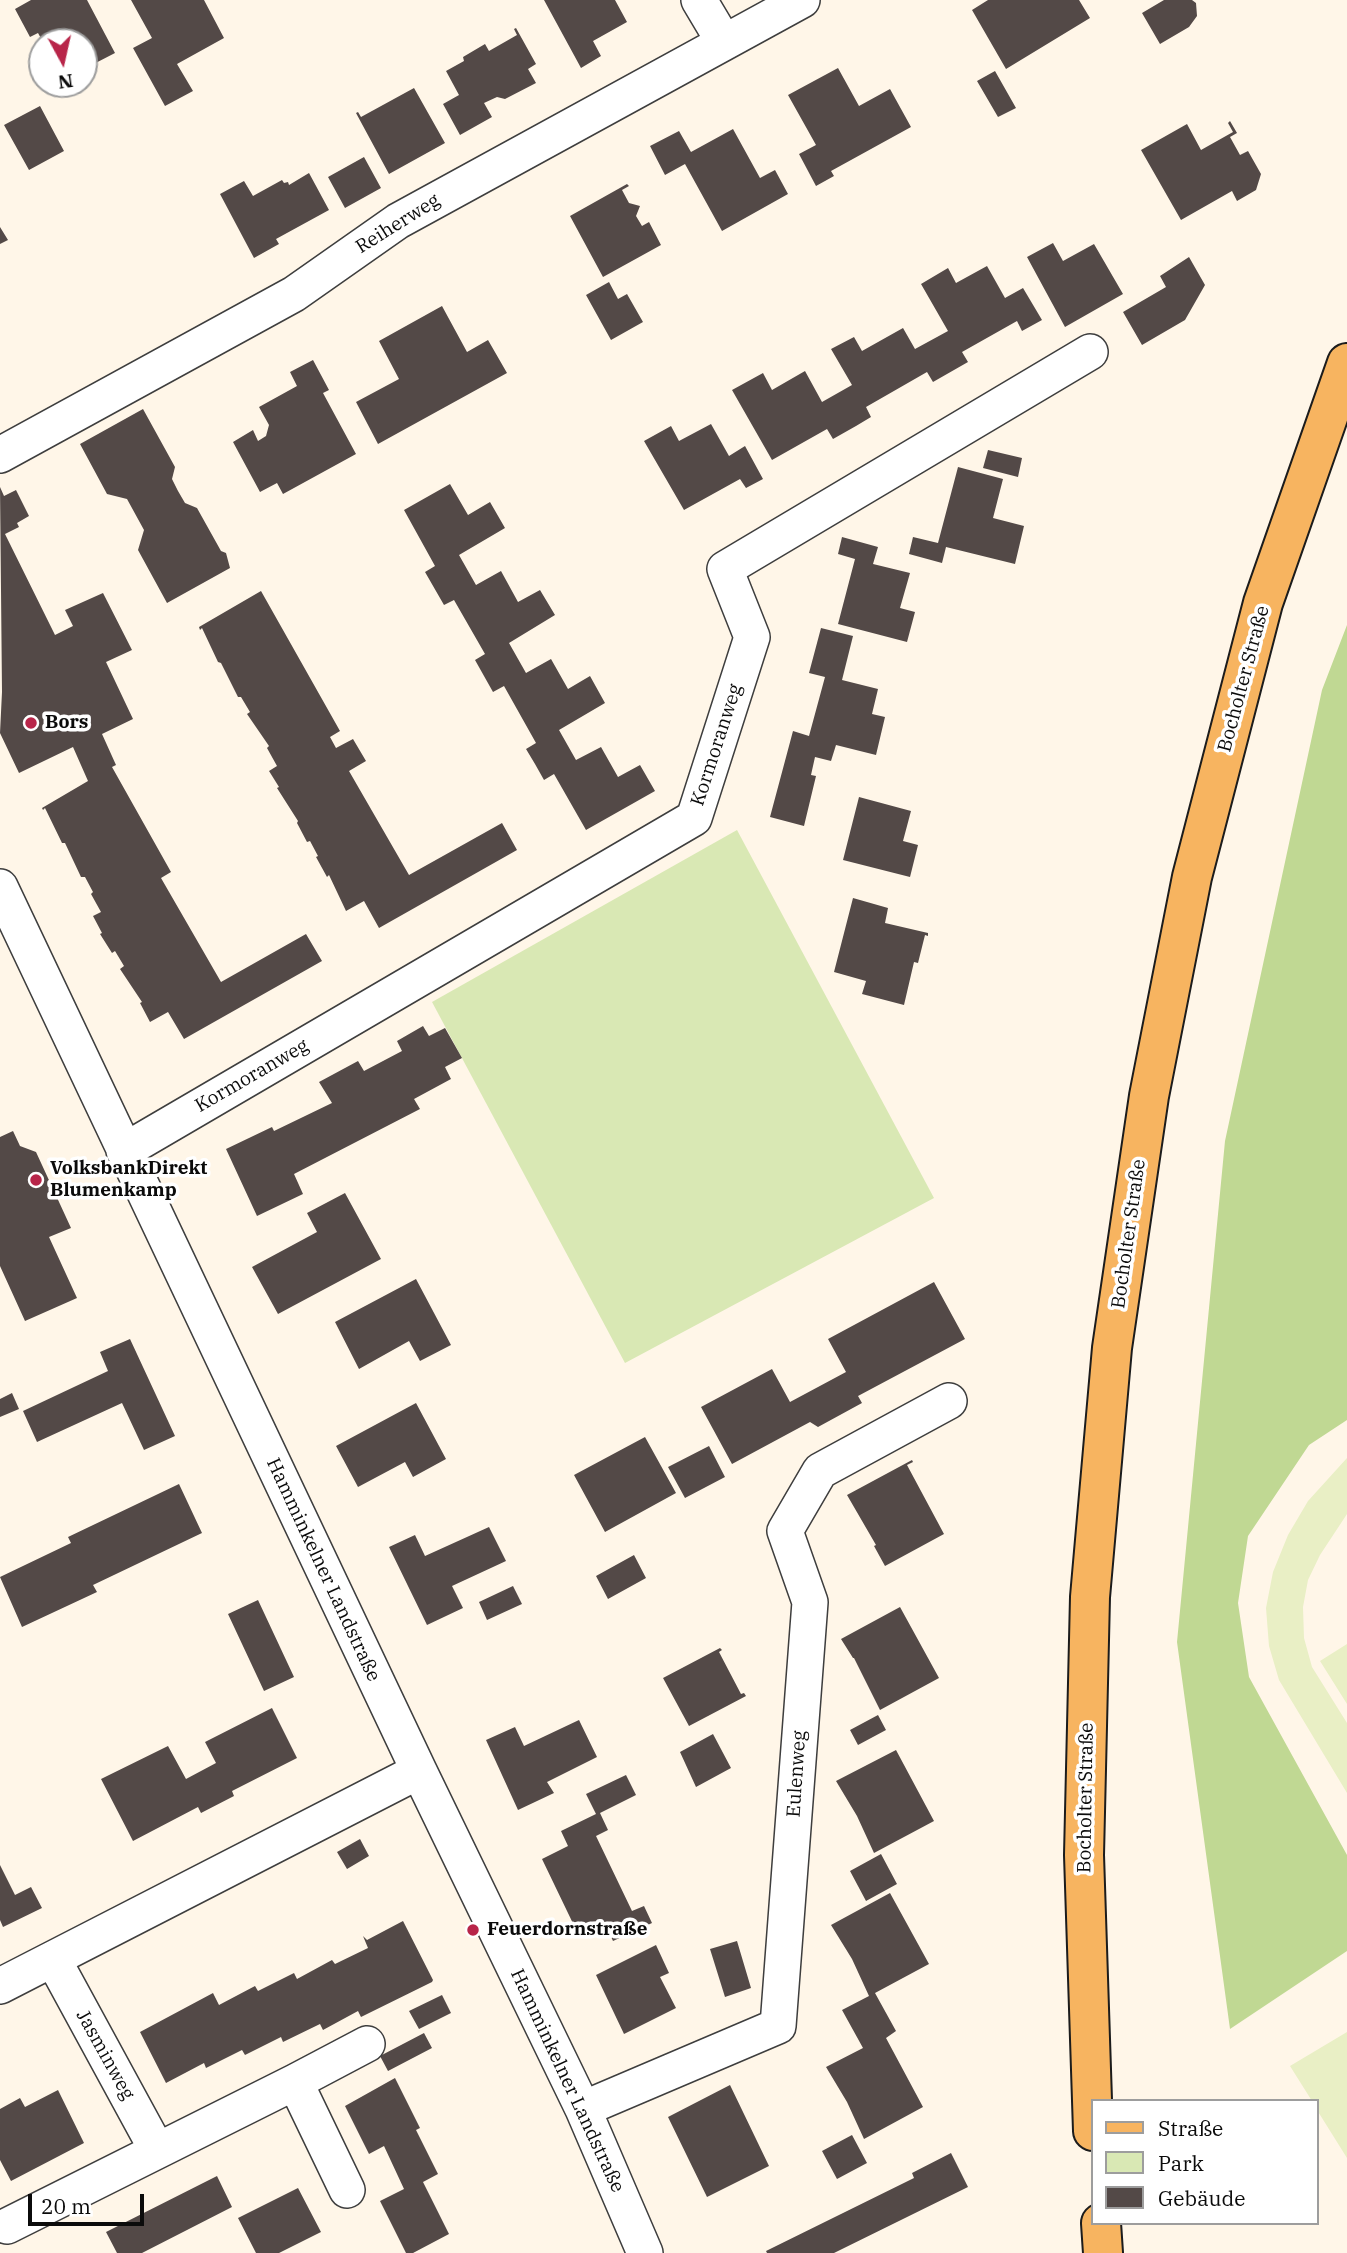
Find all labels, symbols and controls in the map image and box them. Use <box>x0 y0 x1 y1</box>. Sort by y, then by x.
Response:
north arrow <box>28 28 98 98</box>
text: N <box>57 69 75 95</box>
street label: Reiherweg <box>352 189 444 259</box>
street label: Bocholter Straße <box>1214 603 1274 755</box>
street label: Kormoranweg <box>687 681 747 809</box>
place label: Bors <box>45 712 88 734</box>
marker: Bors <box>23 715 39 731</box>
street label: Kormoranweg <box>191 1034 313 1118</box>
place label: VolksbankDirekt Blumenkamp <box>50 1158 207 1202</box>
street label: Bocholter Straße <box>1107 1158 1151 1310</box>
marker: VolksbankDirekt Blumenkamp <box>28 1172 44 1188</box>
street label: Hamminkelner Landstraße <box>261 1455 385 1685</box>
street label: Bocholter Straße <box>1073 1723 1099 1873</box>
street label: Eulenweg <box>783 1730 811 1818</box>
place label: Feuerdornstraße <box>487 1919 647 1941</box>
marker: Feuerdornstraße <box>465 1922 481 1938</box>
street label: Hamminkelner Landstraße <box>505 1966 629 2196</box>
street label: Jasminweg <box>71 2006 139 2104</box>
legend <box>1092 2099 1319 2225</box>
text: Straße <box>1158 2114 1223 2142</box>
text: Park <box>1158 2149 1204 2177</box>
scale bar <box>32 2180 147 2224</box>
text: Gebäude <box>1158 2184 1246 2212</box>
text: 20 m <box>41 2192 91 2220</box>

